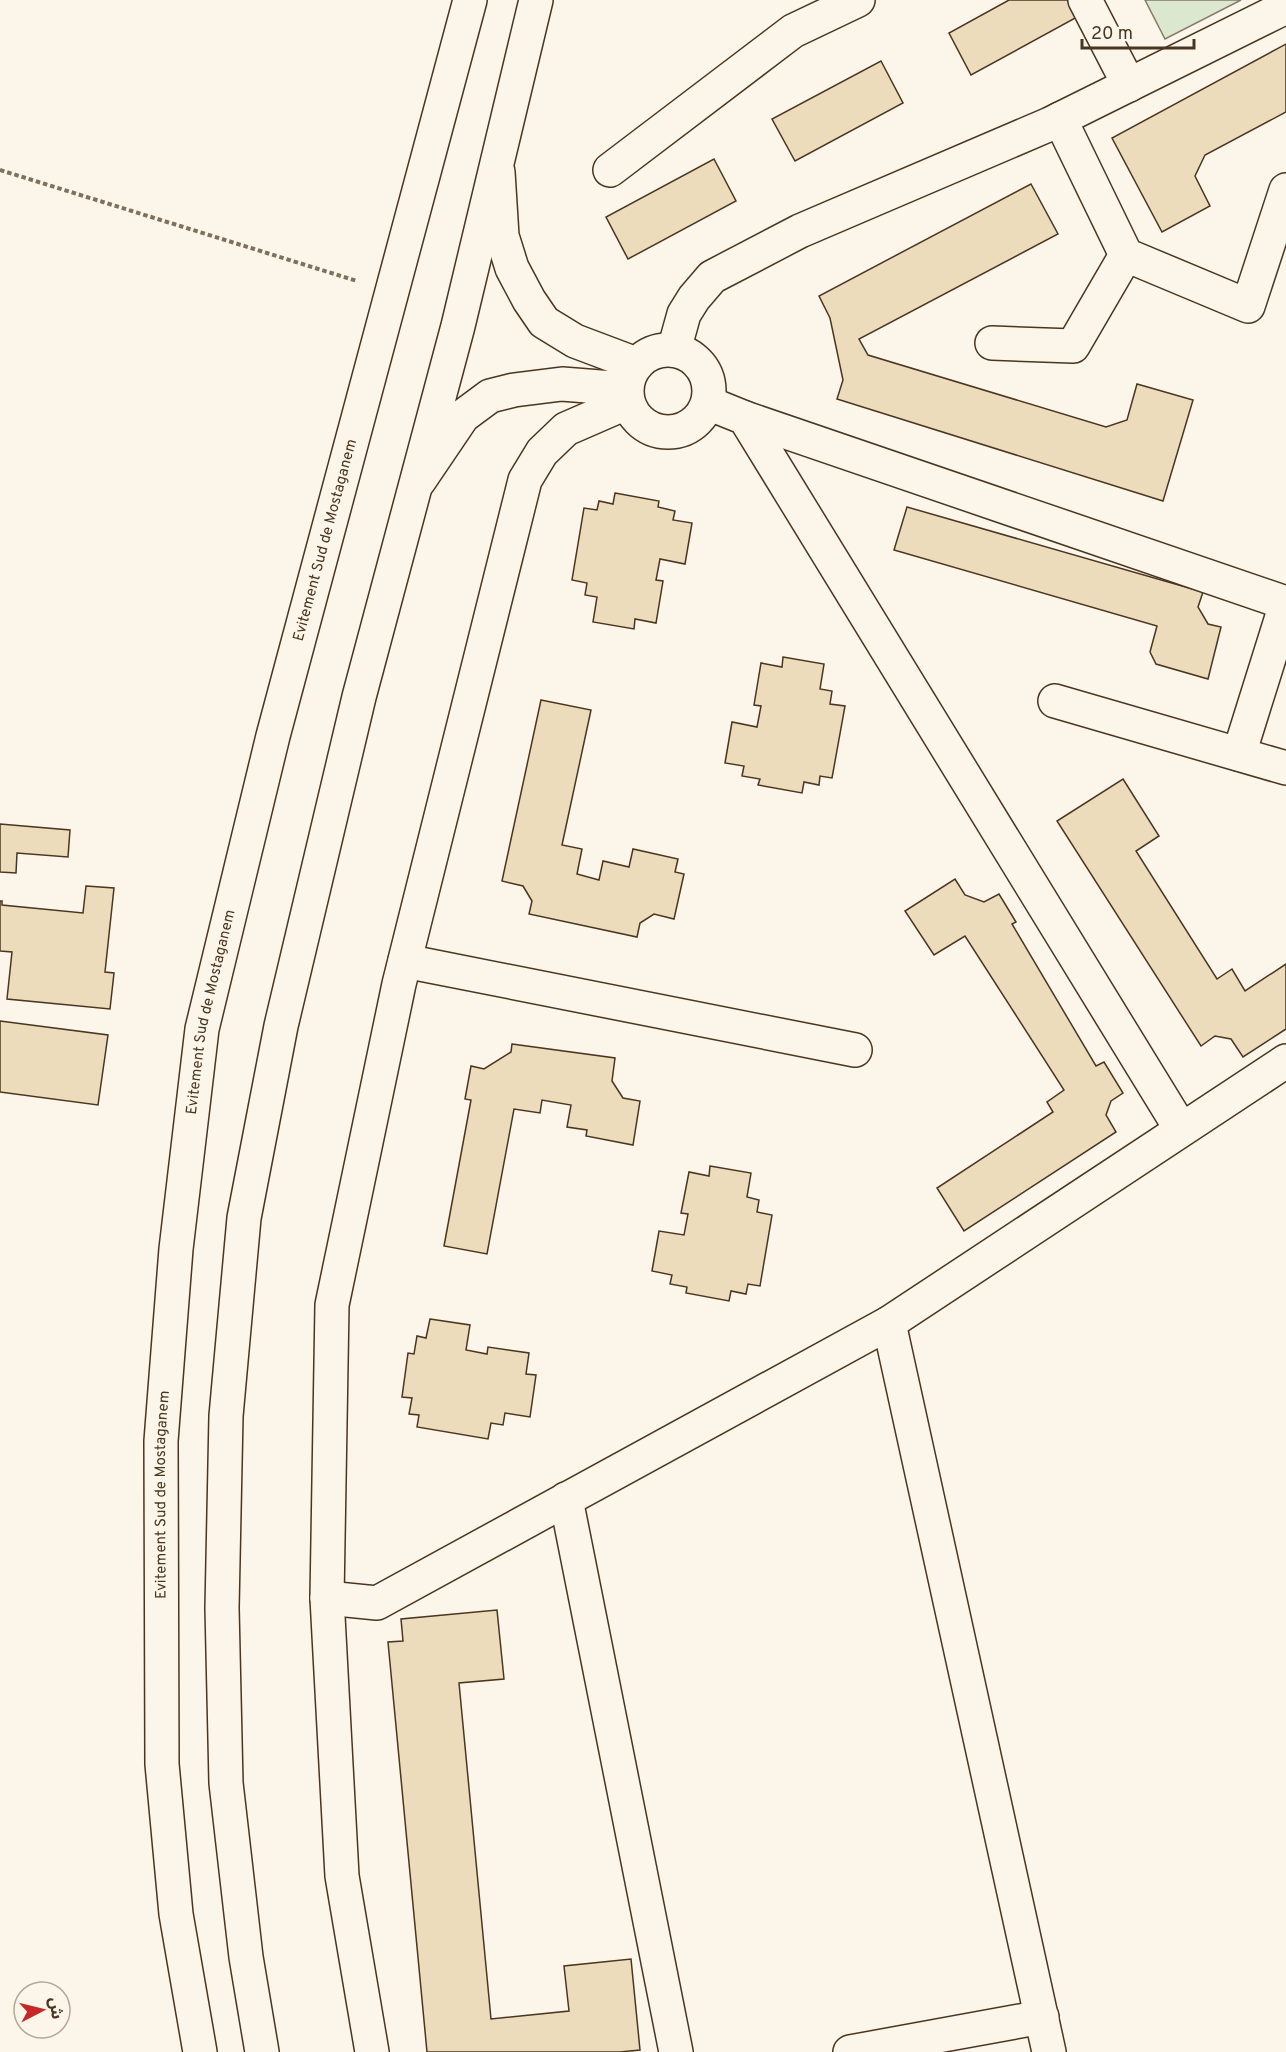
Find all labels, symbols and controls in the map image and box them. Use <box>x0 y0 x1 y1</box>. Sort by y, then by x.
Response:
scale bar <box>1082 12 1194 50</box>
text: 20 m <box>1091 23 1133 46</box>
street label: Evitement Sud de Mostaganem <box>289 437 362 643</box>
street label: Evitement Sud de Mostaganem <box>182 908 240 1116</box>
street label: Evitement Sud de Mostaganem <box>151 1390 174 1599</box>
north arrow <box>12 1980 72 2040</box>
text: ش <box>44 1996 66 2021</box>

